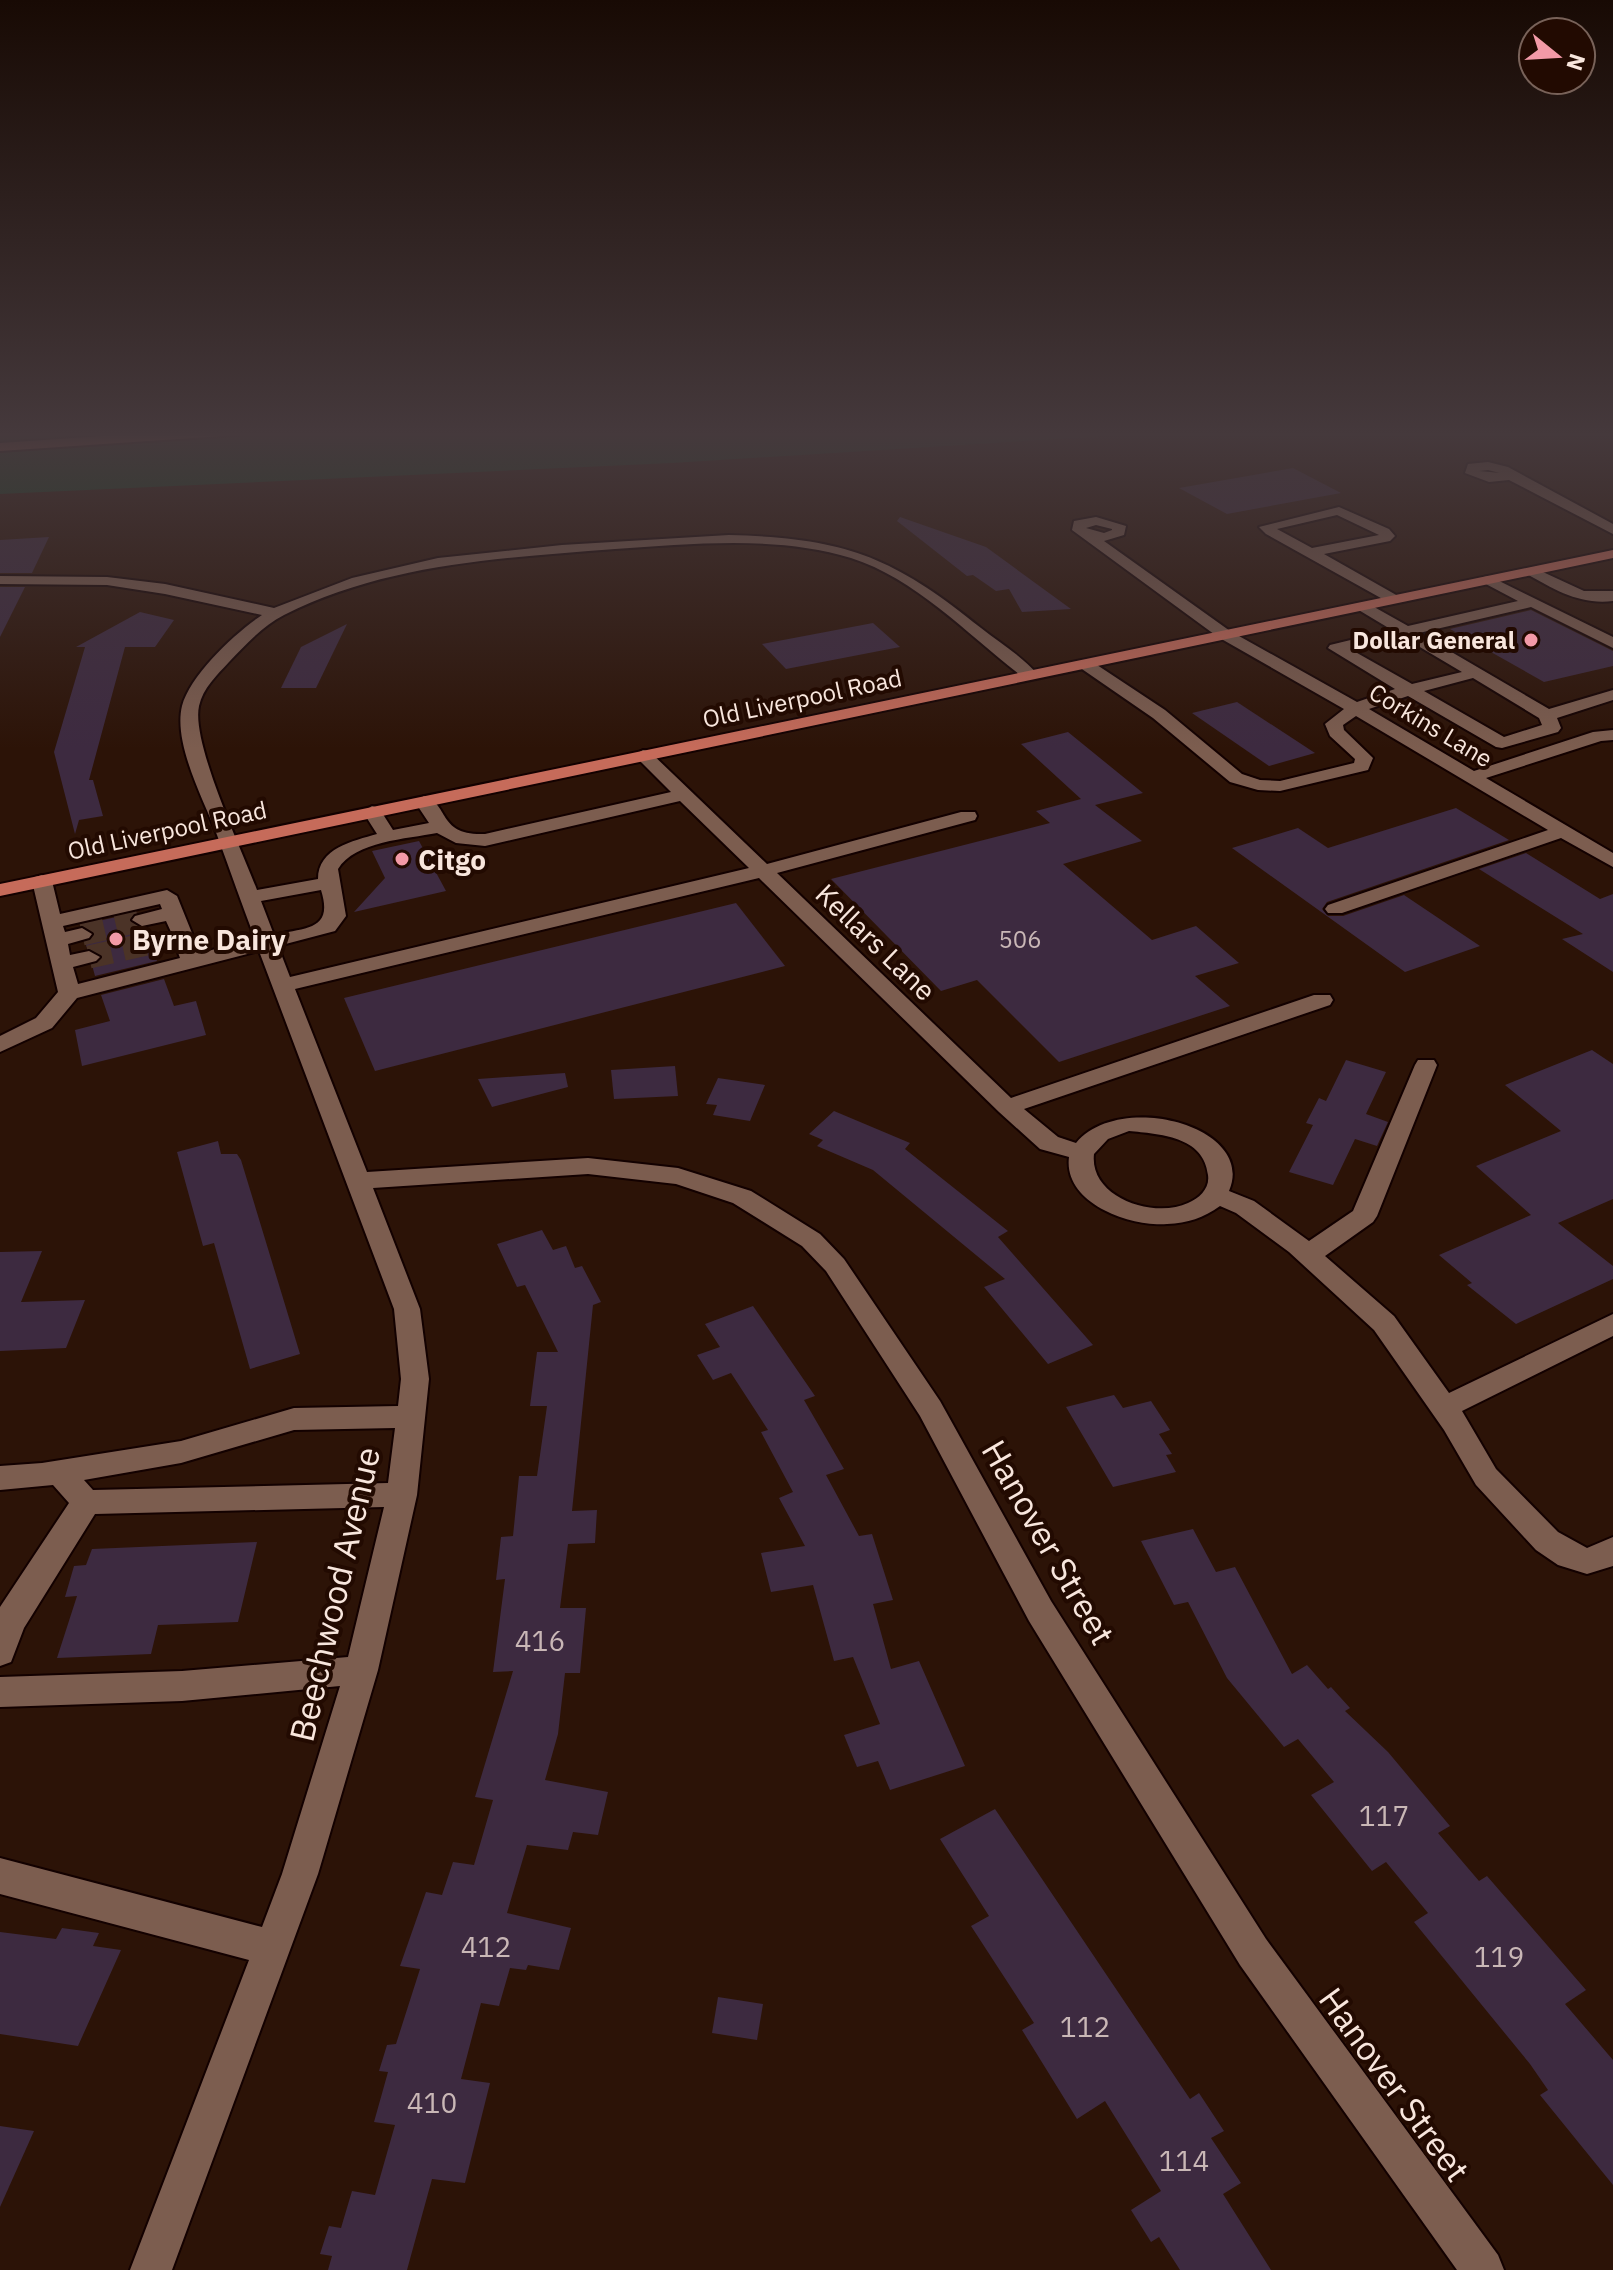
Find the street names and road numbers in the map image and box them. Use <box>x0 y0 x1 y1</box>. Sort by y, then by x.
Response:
street label: Old Liverpool Road <box>699 661 905 735</box>
street label: Corkins Lane <box>1363 676 1499 774</box>
street label: Old Liverpool Road <box>64 793 270 867</box>
street label: Kellars Lane <box>808 875 944 1009</box>
street label: Hanover Street <box>973 1432 1125 1652</box>
street label: Beechwood Avenue <box>279 1442 389 1746</box>
street label: Hanover Street <box>1310 1978 1480 2190</box>

